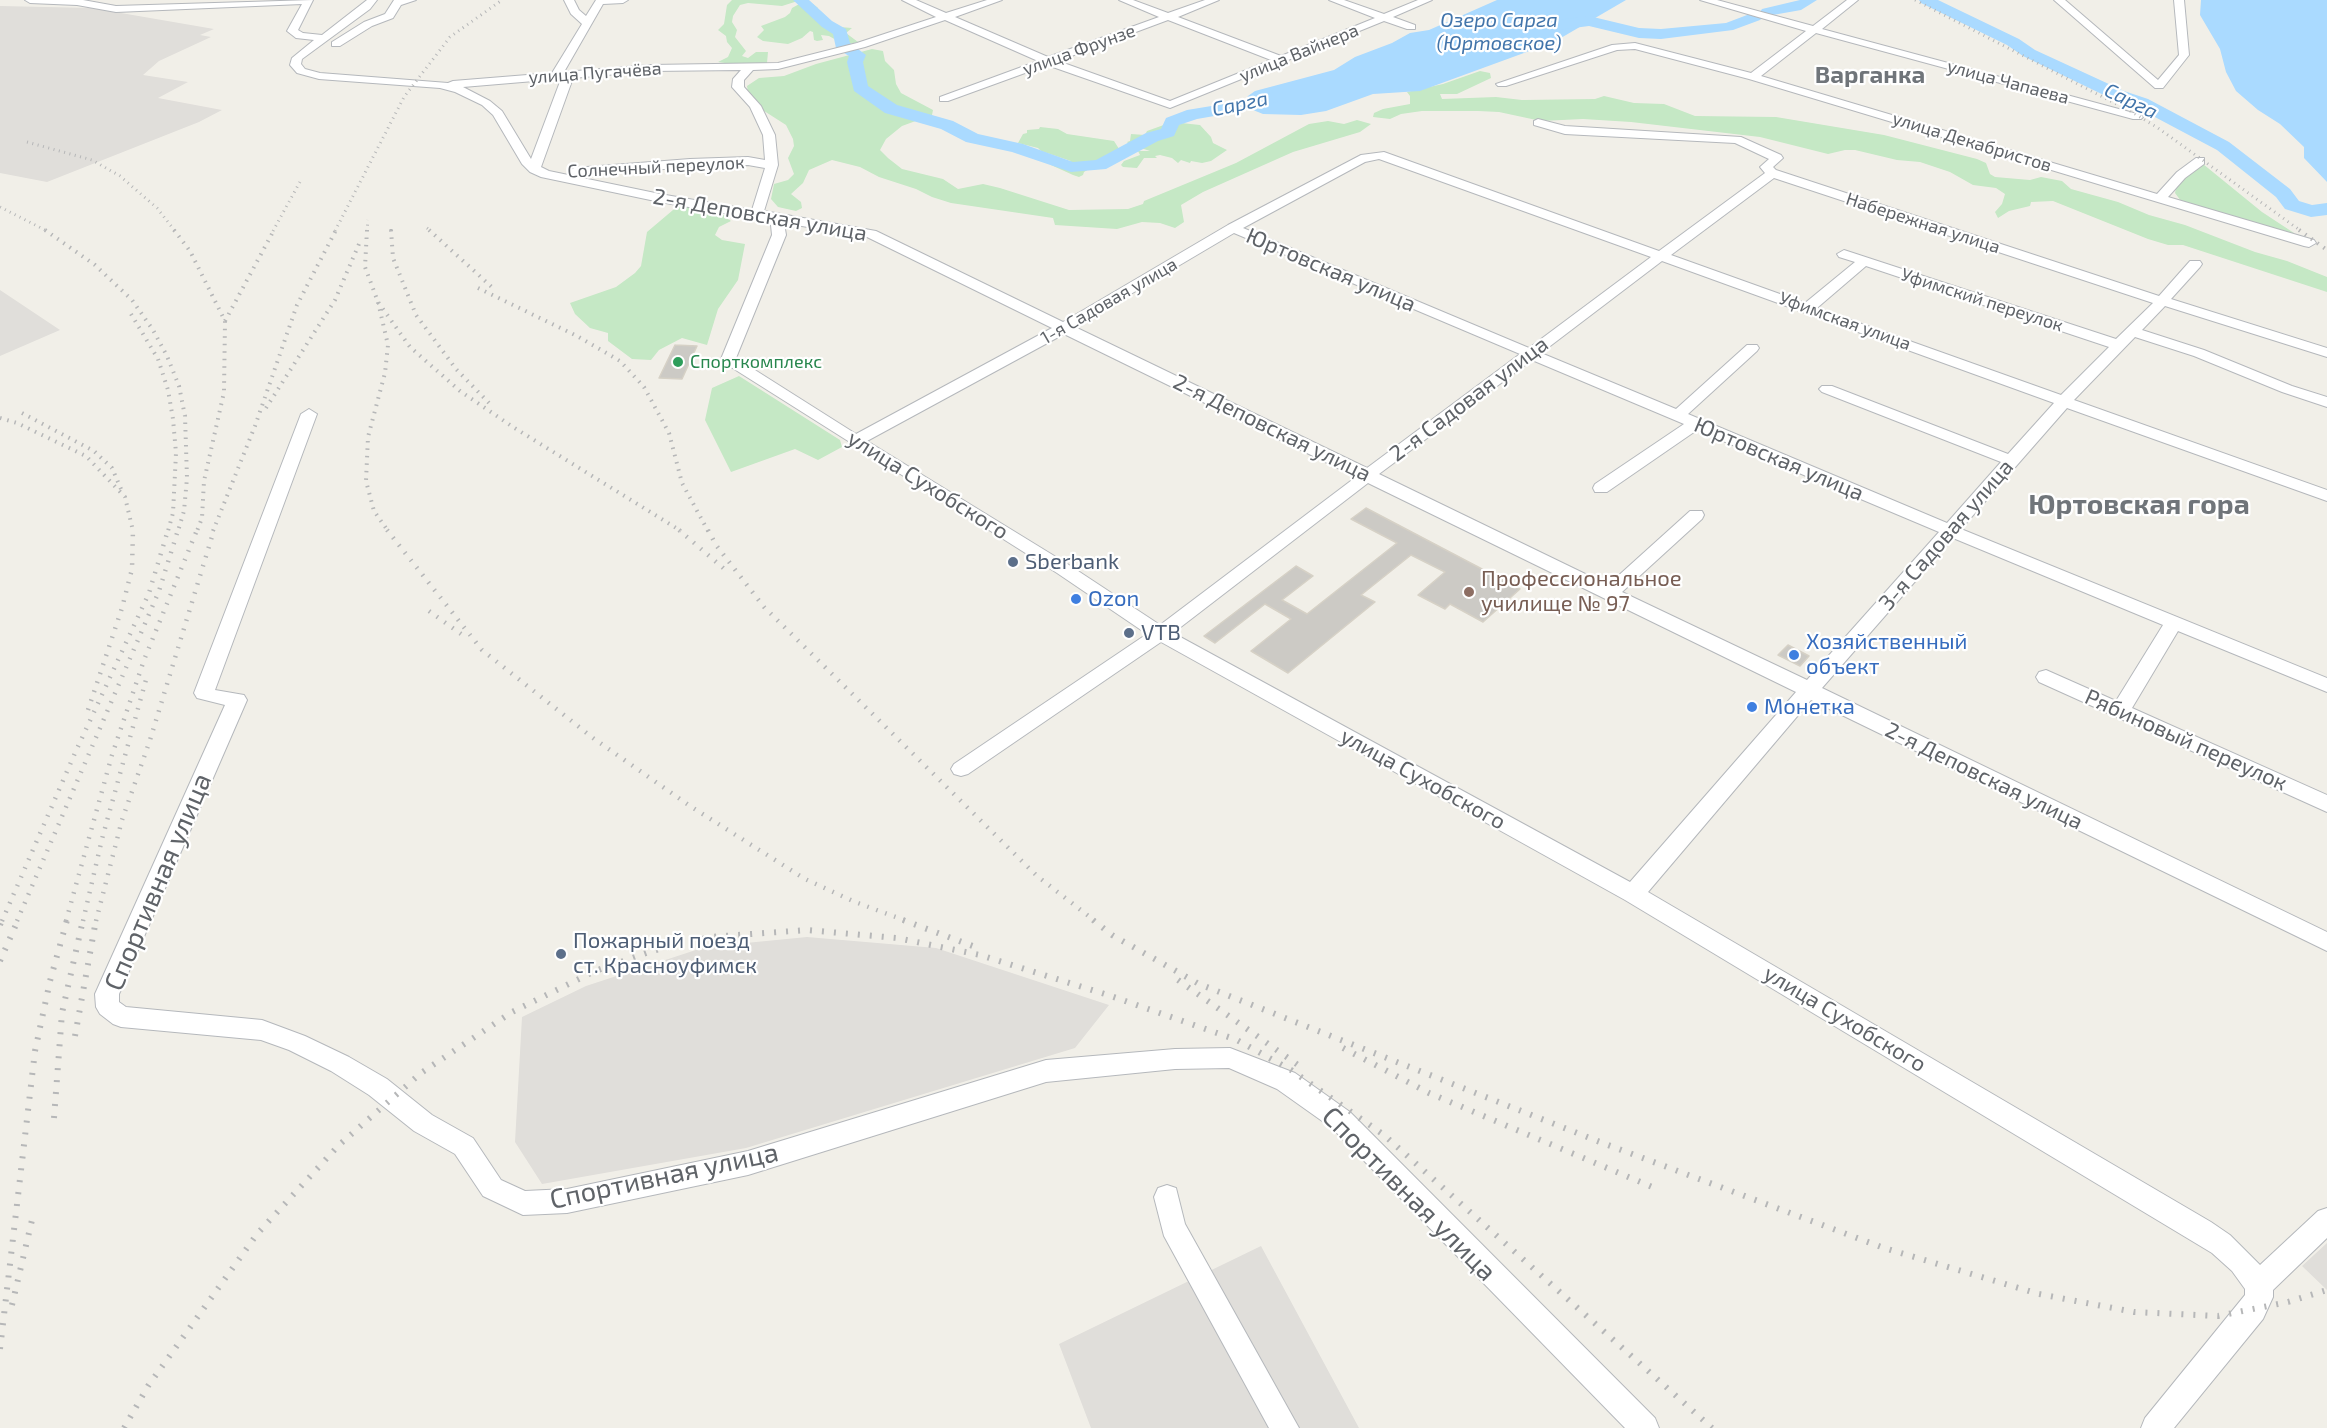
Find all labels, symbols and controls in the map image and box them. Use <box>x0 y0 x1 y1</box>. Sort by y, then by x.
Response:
water label: Озеро Сарга (Юртовское) <box>1436 8 1562 55</box>
street label: улица Вайнера <box>1236 19 1362 87</box>
street label: улица Фрунзе <box>1020 20 1138 80</box>
street label: улица Чапаева <box>1945 55 2071 109</box>
street label: улица Пугачёва <box>528 58 662 88</box>
district label: Варганка <box>1815 61 1925 89</box>
water label: Сарга <box>2100 78 2162 124</box>
water label: Сарга <box>1210 86 1270 122</box>
street label: улица Декабристов <box>1890 108 2054 176</box>
street label: Солнечный переулок <box>567 152 745 182</box>
street label: 2-я Деповская улица <box>651 183 869 247</box>
street label: Набережная улица <box>1843 188 2003 258</box>
street label: Юртовская улица <box>1242 222 1420 318</box>
street label: 1-я Садовая улица <box>1037 253 1181 349</box>
street label: Уфимский переулок <box>1898 264 2066 336</box>
street label: Уфимская улица <box>1776 287 1914 355</box>
street label: 2-я Садовая улица <box>1384 331 1554 467</box>
place label: Спорткомплекс <box>690 351 822 373</box>
marker: Спорткомплекс <box>671 355 685 369</box>
street label: 2-я Деповская улица <box>1169 369 1375 487</box>
street label: Юртовская улица <box>1690 411 1868 507</box>
street label: улица Сухобского <box>843 425 1013 545</box>
street label: 3-я Садовая улица <box>1873 454 2019 616</box>
district label: Юртовская гора <box>2028 488 2250 522</box>
place label: Sberbank <box>1025 549 1119 575</box>
marker: Sberbank <box>1006 555 1020 569</box>
place label: Профессиональное училище № 97 <box>1481 566 1682 618</box>
marker: Профессиональное училище № 97 <box>1462 585 1476 599</box>
place label: Ozon <box>1088 586 1139 612</box>
marker: Ozon <box>1069 592 1083 606</box>
place label: VTB <box>1141 620 1181 646</box>
marker: VTB <box>1122 626 1136 640</box>
place label: Хозяйственный объект <box>1806 629 1968 680</box>
marker: Хозяйственный объект <box>1787 648 1801 662</box>
street label: Рябиновый переулок <box>2081 683 2291 797</box>
place label: Монетка <box>1764 694 1855 720</box>
marker: Монетка <box>1745 700 1759 714</box>
street label: 2-я Деповская улица <box>1881 717 2087 835</box>
street label: улица Сухобского <box>1336 723 1510 835</box>
street label: Спортивная улица <box>98 769 218 995</box>
place label: Пожарный поезд ст. Красноуфимск <box>573 928 757 980</box>
marker: Пожарный поезд ст. Красноуфимск <box>554 947 568 961</box>
street label: улица Сухобского <box>1759 960 1931 1078</box>
street label: Спортивная улица <box>1315 1100 1503 1288</box>
street label: Спортивная улица <box>547 1136 781 1216</box>

